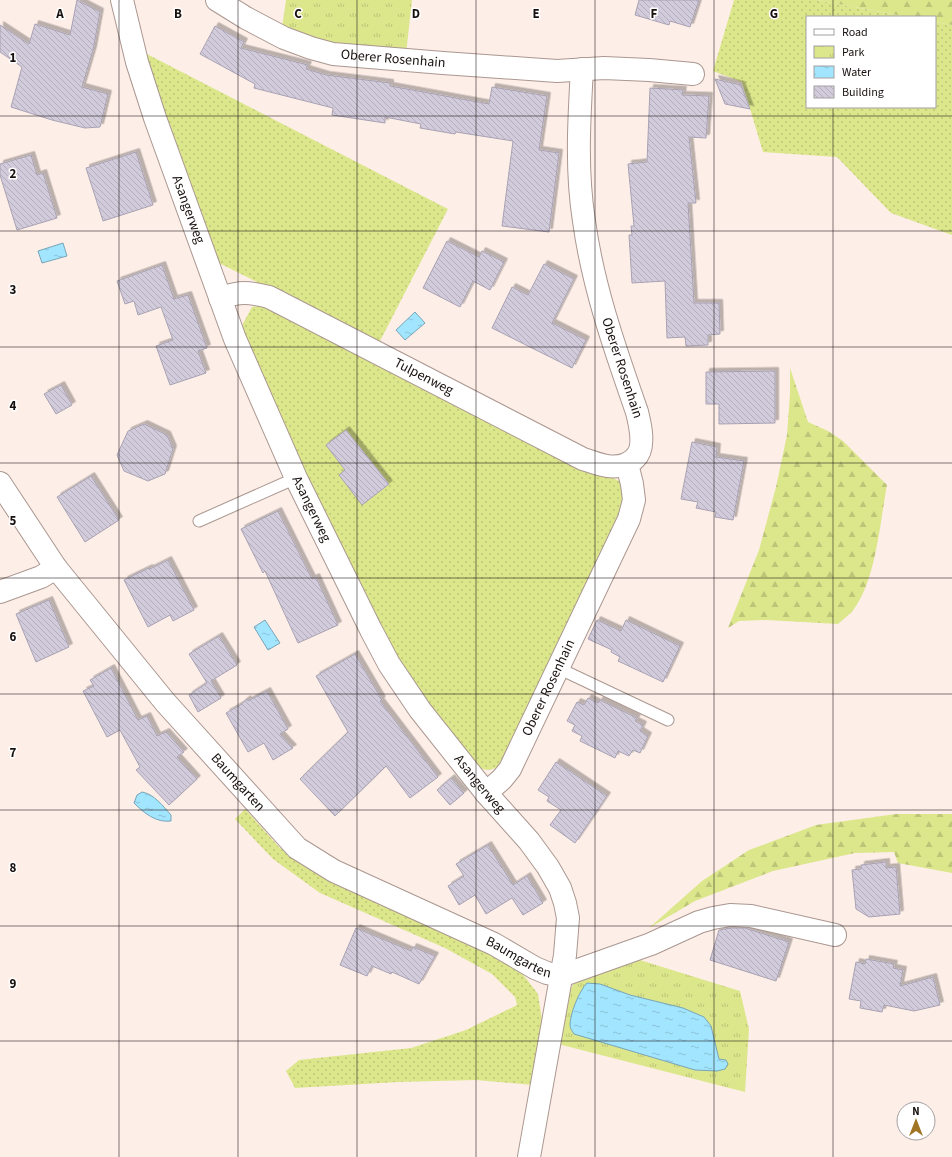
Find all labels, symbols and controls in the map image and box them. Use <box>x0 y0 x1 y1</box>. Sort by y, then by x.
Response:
text: A <box>55 5 64 23</box>
text: B <box>174 5 182 23</box>
text: C <box>294 5 302 23</box>
text: D <box>412 5 420 23</box>
text: E <box>532 5 540 23</box>
text: F <box>651 5 658 23</box>
text: G <box>770 5 778 23</box>
legend <box>806 16 936 108</box>
text: Road <box>842 24 868 41</box>
text: Park <box>842 44 864 61</box>
street label: Oberer Rosenhain <box>340 45 446 73</box>
text: 1 <box>10 49 17 67</box>
text: Water <box>842 64 872 81</box>
text: Building <box>842 84 884 101</box>
text: 2 <box>10 165 17 183</box>
street label: Asangerweg <box>167 173 210 247</box>
text: 3 <box>10 281 17 299</box>
street label: Oberer Rosenhain <box>596 315 648 421</box>
street label: Tulpenweg <box>390 353 457 400</box>
text: 4 <box>10 397 17 415</box>
street label: Asangerweg <box>287 473 336 545</box>
text: 5 <box>10 512 17 530</box>
text: 6 <box>10 628 17 646</box>
street label: Oberer Rosenhain <box>517 636 580 740</box>
text: 7 <box>10 744 17 762</box>
street label: Baumgarten <box>206 749 269 816</box>
street label: Asangerweg <box>449 750 510 818</box>
text: 8 <box>10 859 17 877</box>
street label: Baumgarten <box>483 932 553 984</box>
text: 9 <box>10 975 17 993</box>
north arrow <box>896 1101 936 1141</box>
text: N <box>912 1104 920 1119</box>

